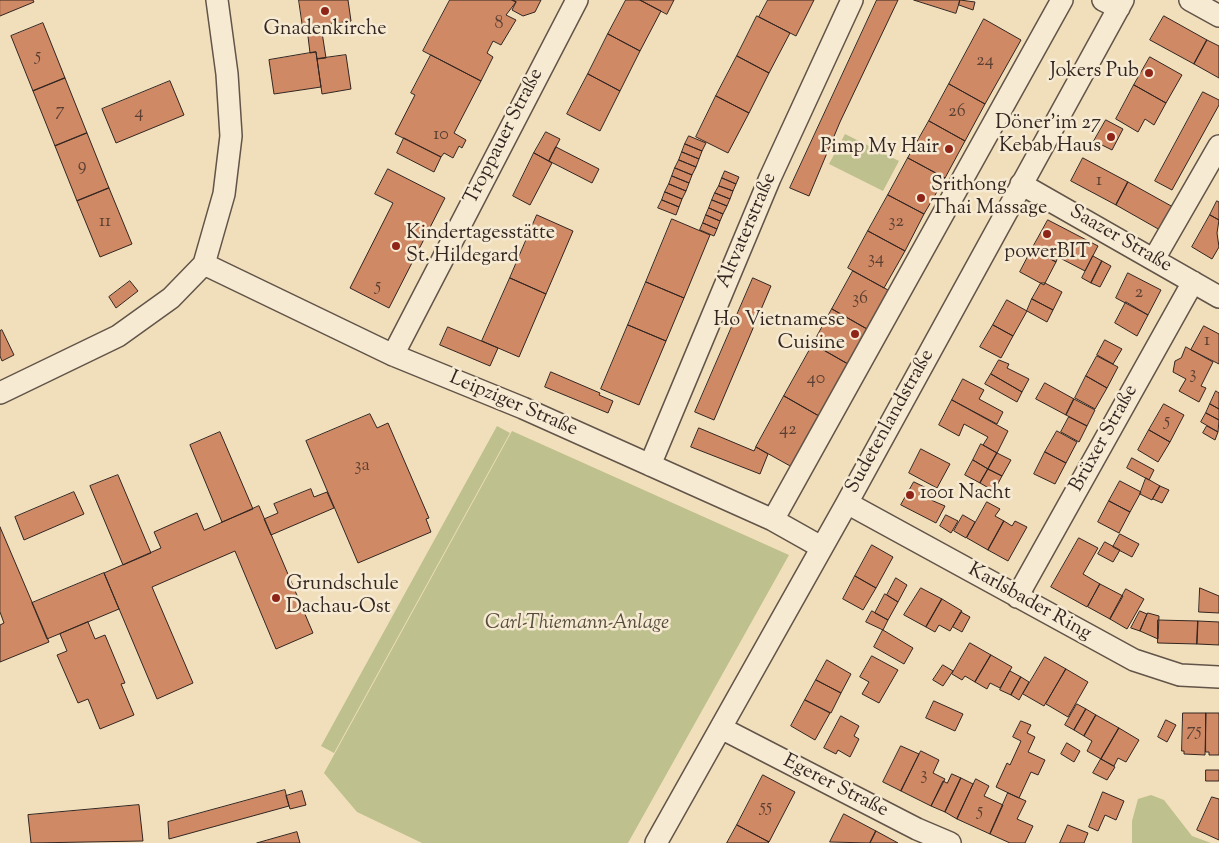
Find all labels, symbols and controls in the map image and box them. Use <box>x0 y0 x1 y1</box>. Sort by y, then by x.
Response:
marker: Gnadenkirche <box>319 5 331 17</box>
house number: 8 <box>495 14 503 36</box>
place label: Gnadenkirche <box>263 19 387 43</box>
house number: 5 <box>35 46 41 68</box>
house number: 24 <box>976 51 994 73</box>
place label: Jokers Pub <box>1050 61 1139 85</box>
street label: Troppauer Straße <box>460 65 550 209</box>
marker: Jokers Pub <box>1143 67 1155 79</box>
house number: 7 <box>55 101 65 123</box>
house number: 26 <box>948 102 966 124</box>
house number: 4 <box>134 103 144 125</box>
place label: Döner'im 27 Kebab Haus <box>995 113 1101 160</box>
house number: 10 <box>433 125 449 147</box>
marker: Döner'im 27 Kebab Haus <box>1105 131 1117 143</box>
place label: Pimp My Hair <box>820 137 939 161</box>
marker: Pimp My Hair <box>943 143 955 155</box>
house number: 9 <box>78 156 86 178</box>
street label: Altvaterstraße <box>713 170 783 292</box>
house number: 1 <box>1096 171 1102 193</box>
place label: Srithong Thai Massage <box>931 175 1047 222</box>
marker: Srithong Thai Massage <box>915 192 927 204</box>
street label: Saazer Straße <box>1064 201 1176 279</box>
house number: 11 <box>99 212 111 234</box>
house number: 32 <box>888 212 904 234</box>
place label: Kindertagesstätte St. Hildegard <box>406 223 555 270</box>
marker: powerBIT <box>1041 228 1053 240</box>
marker: Kindertagesstätte St. Hildegard <box>390 240 402 252</box>
place label: powerBIT <box>1004 242 1090 266</box>
house number: 34 <box>868 249 884 271</box>
house number: 5 <box>375 276 381 298</box>
house number: 2 <box>1135 283 1143 305</box>
house number: 36 <box>852 289 868 311</box>
place label: Ho Vietnamese Cuisine <box>714 310 845 357</box>
marker: Ho Vietnamese Cuisine <box>849 328 861 340</box>
house number: 1 <box>1204 331 1210 353</box>
street label: Sudetenlandstraße <box>842 346 940 498</box>
house number: 3 <box>1189 364 1197 386</box>
street label: Leipziger Straße <box>445 367 581 443</box>
house number: 40 <box>807 369 825 391</box>
street label: Brüxer Straße <box>1066 381 1144 497</box>
house number: 5 <box>1164 411 1170 433</box>
house number: 42 <box>779 420 797 442</box>
house number: 3a <box>354 456 370 478</box>
place label: 1001 Nacht <box>920 483 1011 507</box>
marker: 1001 Nacht <box>904 489 916 501</box>
street label: Karlsbader Ring <box>963 559 1095 647</box>
place label: Grundschule Dachau-Ost <box>286 574 399 621</box>
marker: Grundschule Dachau-Ost <box>270 592 282 604</box>
park label: Carl-Thiemann-Anlage <box>485 613 669 637</box>
house number: 75 <box>1186 721 1202 743</box>
street label: Egerer Straße <box>778 750 892 824</box>
house number: 3 <box>920 765 928 787</box>
house number: 55 <box>760 797 772 819</box>
house number: 5 <box>977 801 983 823</box>

